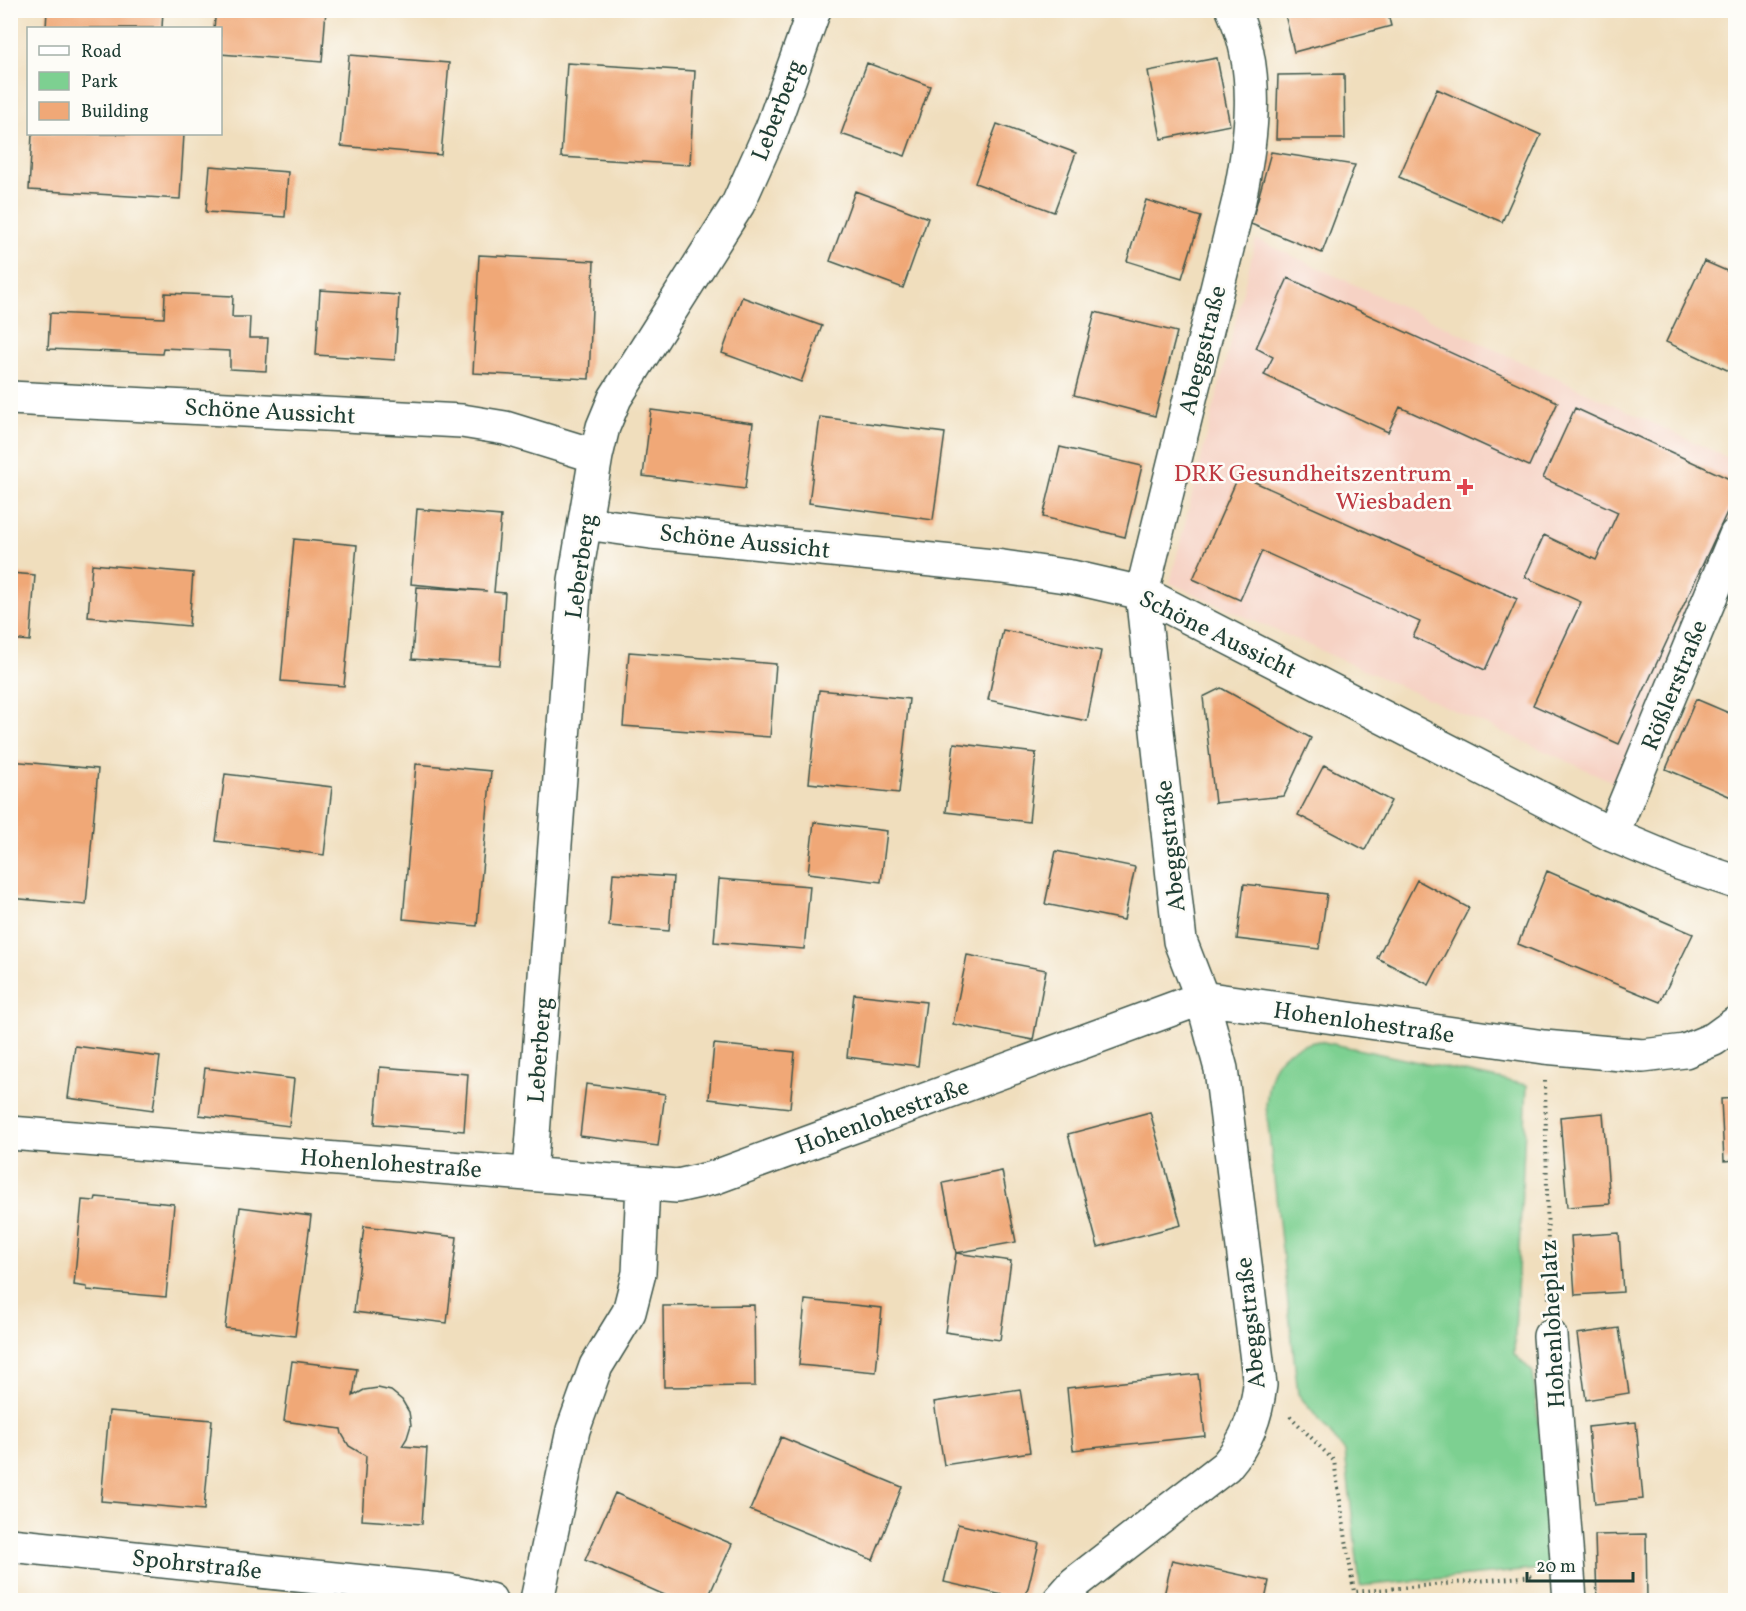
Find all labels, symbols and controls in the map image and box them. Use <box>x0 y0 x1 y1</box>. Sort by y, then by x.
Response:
legend <box>27 27 222 135</box>
text: Road <box>81 40 122 65</box>
street label: Leberberg <box>744 55 814 166</box>
text: Park <box>81 70 118 95</box>
text: Building <box>81 100 149 125</box>
street label: Abeggstraße <box>1171 282 1236 419</box>
street label: Schöne Aussicht <box>183 392 356 434</box>
place label: DRK Gesundheitszentrum Wiesbaden <box>1174 458 1452 520</box>
marker: DRK Gesundheitszentrum Wiesbaden <box>1456 478 1474 496</box>
street label: Leberberg <box>558 511 606 621</box>
street label: Schöne Aussicht <box>658 517 832 569</box>
street label: Schöne Aussicht <box>1133 583 1302 689</box>
street label: Rößlerstraße <box>1634 615 1717 756</box>
street label: Abeggstraße <box>1148 778 1196 913</box>
street label: Hohenlohestraße <box>1271 994 1456 1054</box>
street label: Leberberg <box>520 996 562 1104</box>
street label: Hohenlohestraße <box>791 1071 974 1165</box>
street label: Hohenlohestraße <box>299 1142 483 1188</box>
street label: Hohenloheplatz <box>1533 1239 1575 1409</box>
street label: Abeggstraße <box>1228 1255 1276 1390</box>
street label: Spohrstraße <box>130 1542 263 1590</box>
scale bar <box>1527 1545 1634 1583</box>
text: 20 m <box>1536 1555 1576 1580</box>

